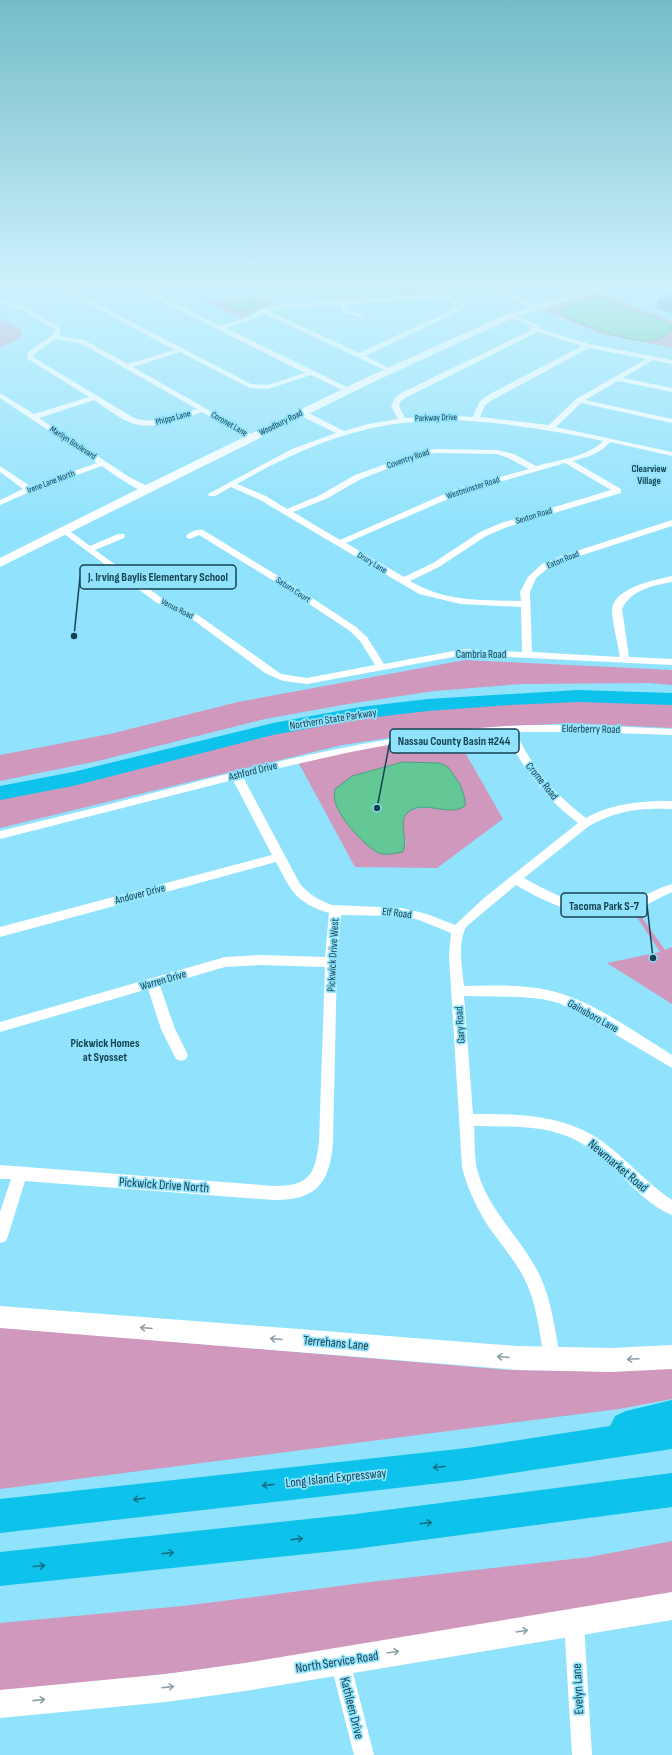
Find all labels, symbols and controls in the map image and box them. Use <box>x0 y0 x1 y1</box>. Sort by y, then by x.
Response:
street label: Phipps Lane <box>154 408 192 428</box>
street label: Woodbury Road <box>257 408 305 438</box>
street label: Coronet Lane <box>209 409 249 439</box>
street label: Parkway Drive <box>415 412 458 424</box>
street label: Marilyn Boulevard <box>48 424 99 462</box>
street label: Coventry Road <box>385 447 431 471</box>
district label: Clearview Village <box>631 463 667 487</box>
street label: Irene Lane North <box>26 468 76 496</box>
street label: Westminster Road <box>445 474 501 502</box>
street label: Sexton Road <box>514 505 554 527</box>
street label: Eaton Road <box>545 548 581 571</box>
street label: Drury Lane <box>355 550 389 576</box>
callout: J. Irving Baylis Elementary School <box>80 565 236 589</box>
text: J. Irving Baylis Elementary School <box>87 570 228 585</box>
street label: Saturn Court <box>274 575 313 605</box>
street label: Venus Road <box>159 596 195 622</box>
street label: Cambria Road <box>456 648 507 661</box>
street label: Northern State Parkway <box>289 706 378 732</box>
street label: Elderberry Road <box>562 722 621 736</box>
callout: Nassau County Basin #244 <box>390 729 519 753</box>
text: Nassau County Basin #244 <box>398 734 511 749</box>
street label: Ashford Drive <box>226 759 279 784</box>
street label: Crome Road <box>523 760 561 803</box>
street label: Andover Drive <box>113 881 167 907</box>
callout: Tacoma Park S-7 <box>561 893 647 917</box>
text: Tacoma Park S-7 <box>569 899 640 914</box>
street label: Elf Road <box>381 905 413 921</box>
street label: Pickwick Drive West <box>325 917 341 992</box>
street label: Warren Drive <box>138 967 188 993</box>
street label: Gainsboro Lane <box>565 997 621 1035</box>
street label: Gary Road <box>452 1006 468 1044</box>
district label: Pickwick Homes at Syosset <box>70 1036 140 1065</box>
street label: Newmarket Road <box>585 1136 651 1196</box>
street label: Pickwick Drive North <box>118 1174 210 1196</box>
one-way arrow <box>140 1325 153 1332</box>
street label: Terrehans Lane <box>303 1332 369 1354</box>
one-way arrow <box>270 1335 283 1342</box>
one-way arrow <box>497 1353 510 1360</box>
one-way arrow <box>627 1355 640 1362</box>
one-way arrow <box>433 1463 446 1470</box>
street label: Long Island Expressway <box>285 1465 387 1491</box>
one-way arrow <box>262 1481 275 1489</box>
one-way arrow <box>133 1495 146 1503</box>
one-way arrow <box>420 1519 433 1527</box>
one-way arrow <box>290 1535 303 1543</box>
one-way arrow <box>161 1549 174 1557</box>
one-way arrow <box>32 1562 45 1569</box>
one-way arrow <box>515 1627 528 1635</box>
street label: North Service Road <box>294 1648 380 1676</box>
one-way arrow <box>387 1648 400 1656</box>
street label: Evelyn Lane <box>569 1663 587 1715</box>
street label: Kathleen Drive <box>337 1675 367 1741</box>
one-way arrow <box>161 1683 174 1691</box>
one-way arrow <box>32 1697 45 1704</box>

